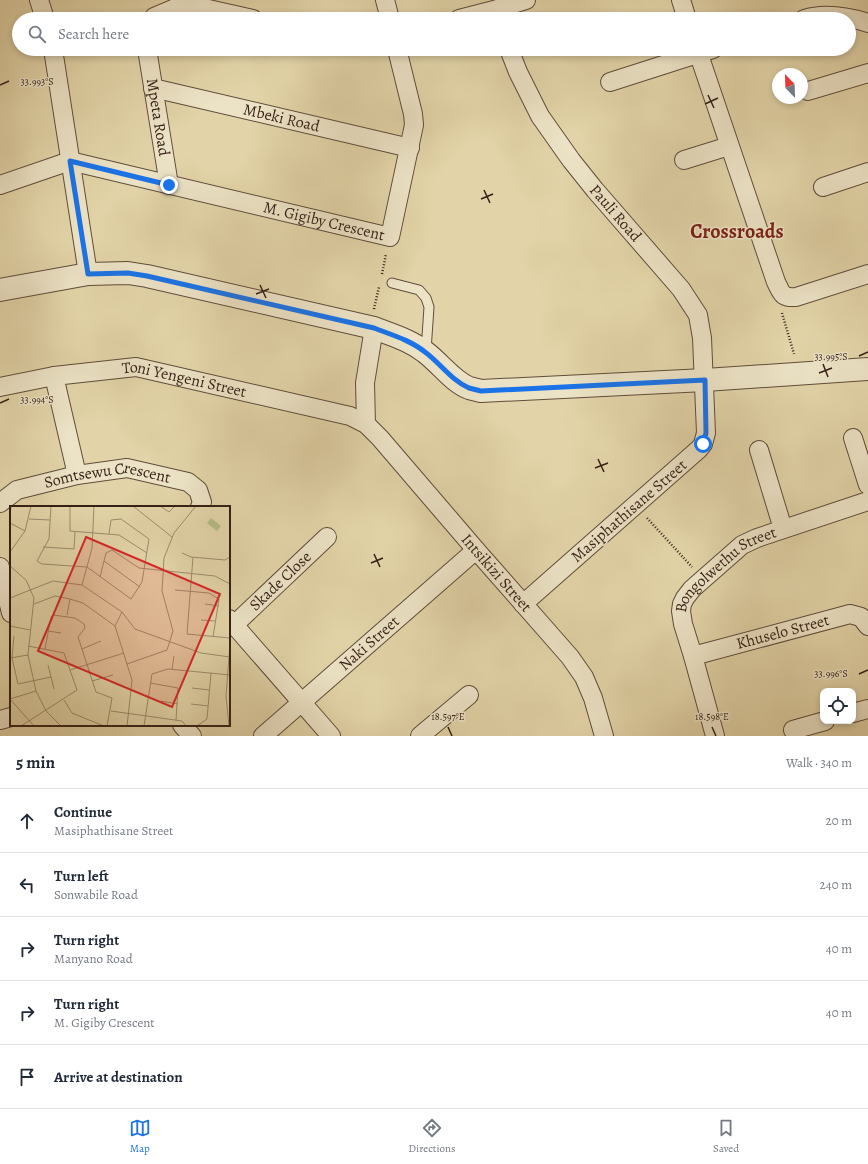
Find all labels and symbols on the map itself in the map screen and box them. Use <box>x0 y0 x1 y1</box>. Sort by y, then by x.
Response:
north arrow <box>772 68 808 104</box>
text: 33.993°S <box>21 75 53 88</box>
street label: Mpeta Road <box>141 77 175 158</box>
street label: Mbeki Road <box>241 98 322 138</box>
route end <box>160 176 178 194</box>
street label: Pauli Road <box>584 180 647 247</box>
street label: M. Gigiby Crescent <box>261 196 387 246</box>
district label: Crossroads <box>690 218 784 245</box>
text: 33.995°S <box>814 350 848 363</box>
street label: Toni Yengeni Street <box>121 356 249 403</box>
text: 33.994°S <box>20 393 54 406</box>
route start <box>694 435 712 453</box>
street label: Masiphathisane Street <box>566 455 692 567</box>
street label: Somtsewu Crescent <box>42 457 173 494</box>
inset map <box>10 506 230 726</box>
street label: Bongolwethu Street <box>670 521 779 614</box>
street label: Intsikizi Street <box>456 529 537 617</box>
street label: Skade Close <box>245 546 316 616</box>
street label: Khuselo Street <box>734 609 832 655</box>
street label: Naki Street <box>334 611 404 676</box>
text: 33.996°S <box>814 667 848 680</box>
text: 18.597°E <box>431 710 465 723</box>
text: 18.598°E <box>695 710 729 723</box>

